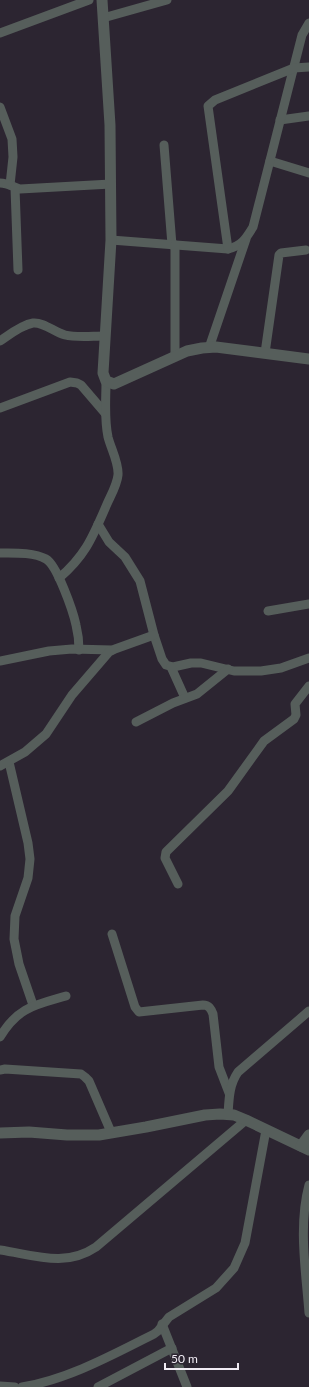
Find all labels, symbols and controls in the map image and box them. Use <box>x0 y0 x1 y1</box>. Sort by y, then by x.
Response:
scale bar <box>165 1345 238 1371</box>
text: 50 m <box>171 1351 198 1366</box>

